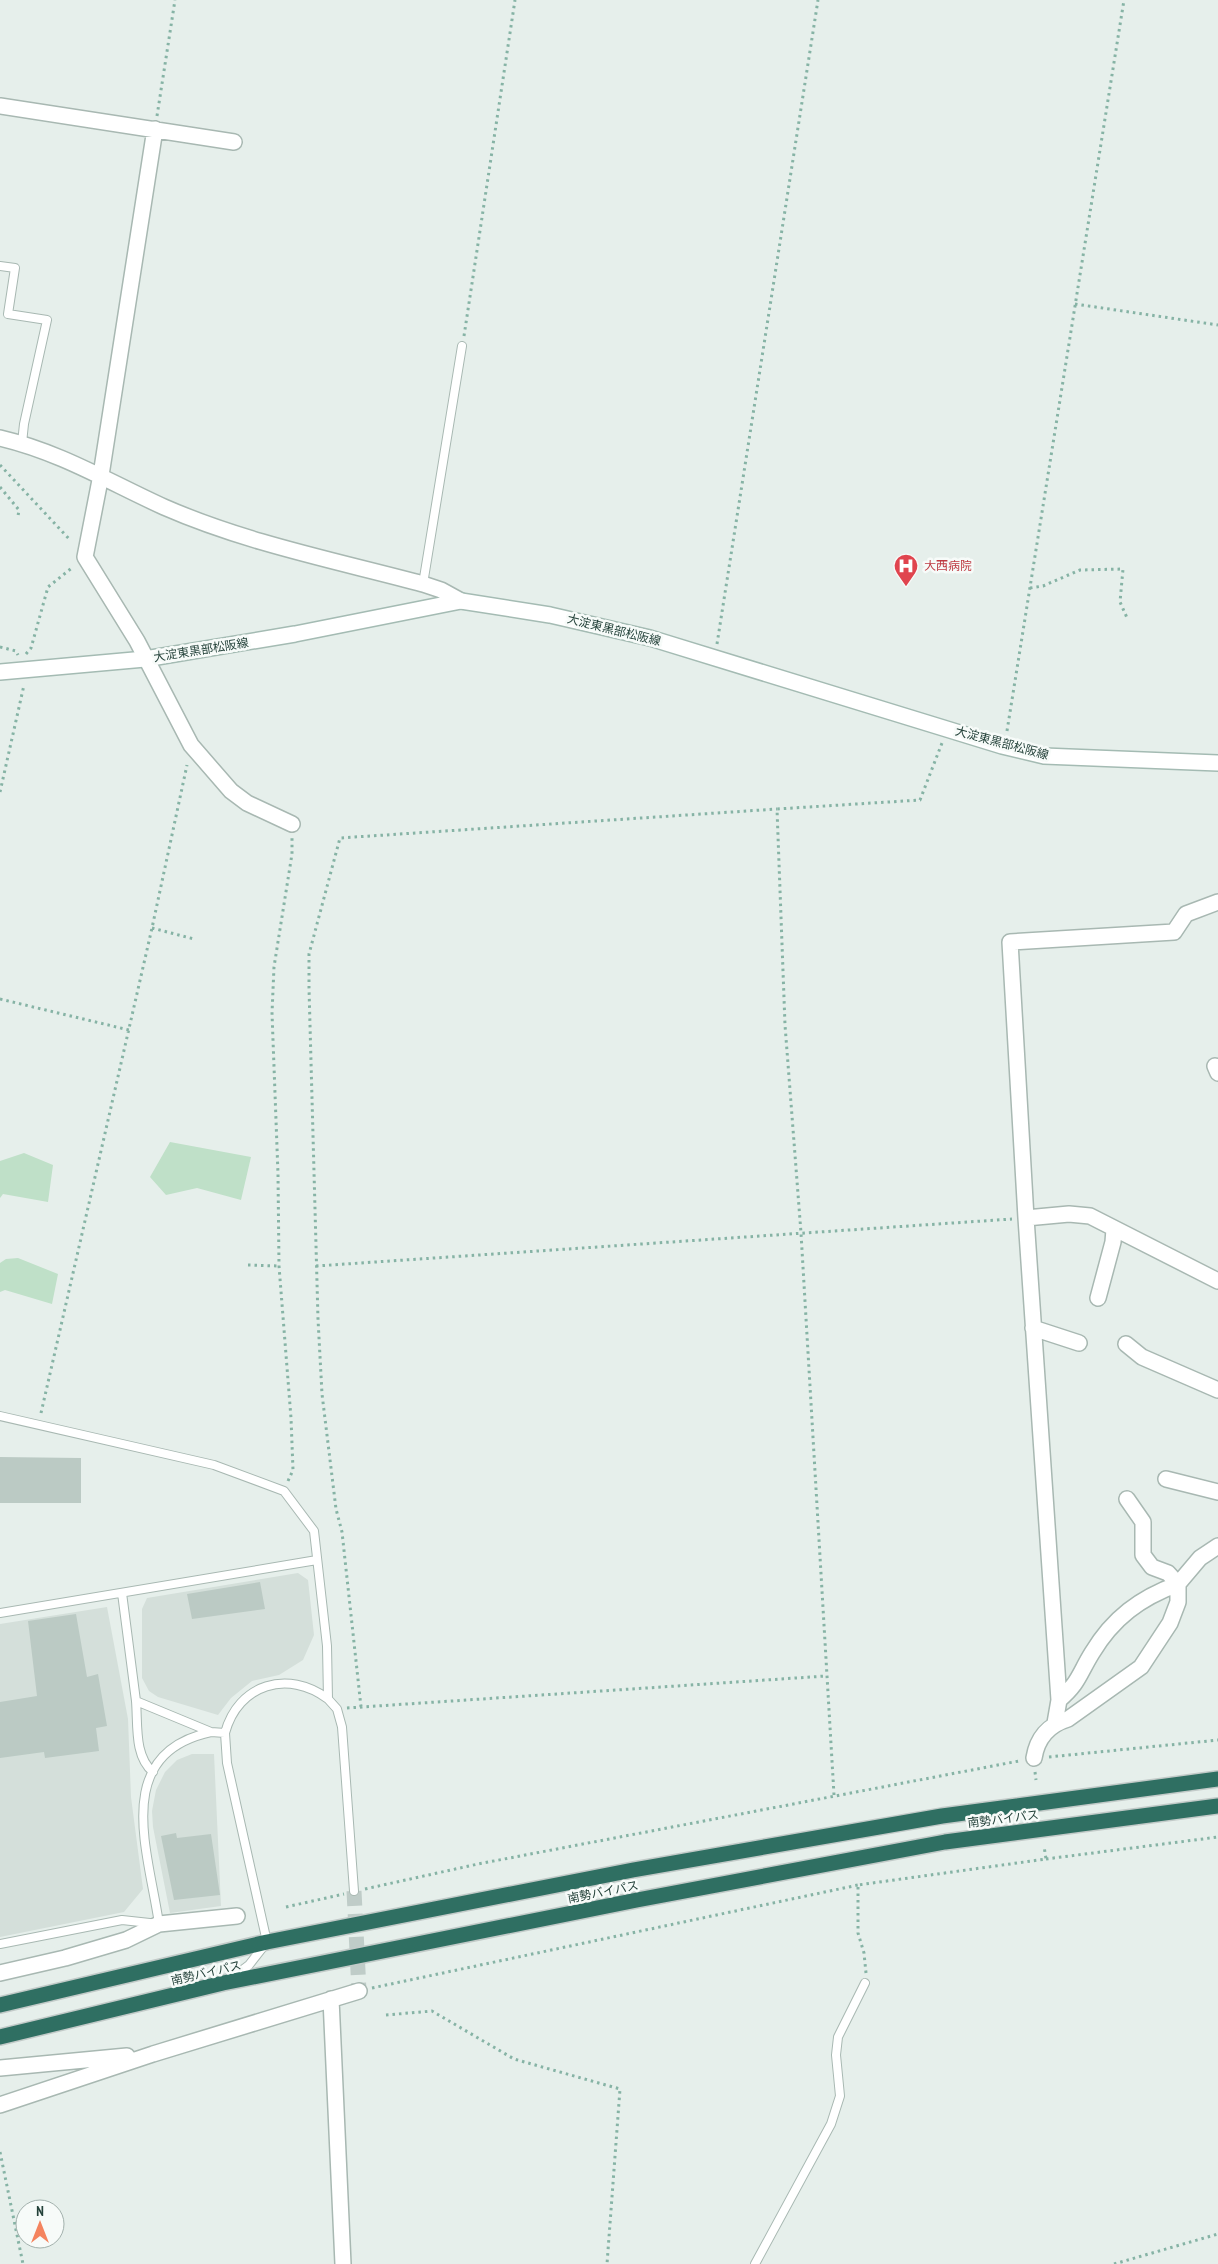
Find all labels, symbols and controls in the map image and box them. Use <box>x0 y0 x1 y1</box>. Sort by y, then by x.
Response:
hospital icon: 大西病院 <box>893 553 919 587</box>
place label: 大西病院 <box>924 558 972 573</box>
street label: 大淀東黒部松阪線 <box>566 611 663 648</box>
street label: 大淀東黒部松阪線 <box>152 635 250 664</box>
street label: 大淀東黒部松阪線 <box>954 723 1050 762</box>
street label: 南勢バイパス <box>966 1807 1039 1830</box>
street label: 南勢バイパス <box>566 1877 640 1906</box>
street label: 南勢バイパス <box>169 1957 243 1988</box>
north arrow <box>15 2199 65 2249</box>
text: N <box>36 2202 44 2220</box>

